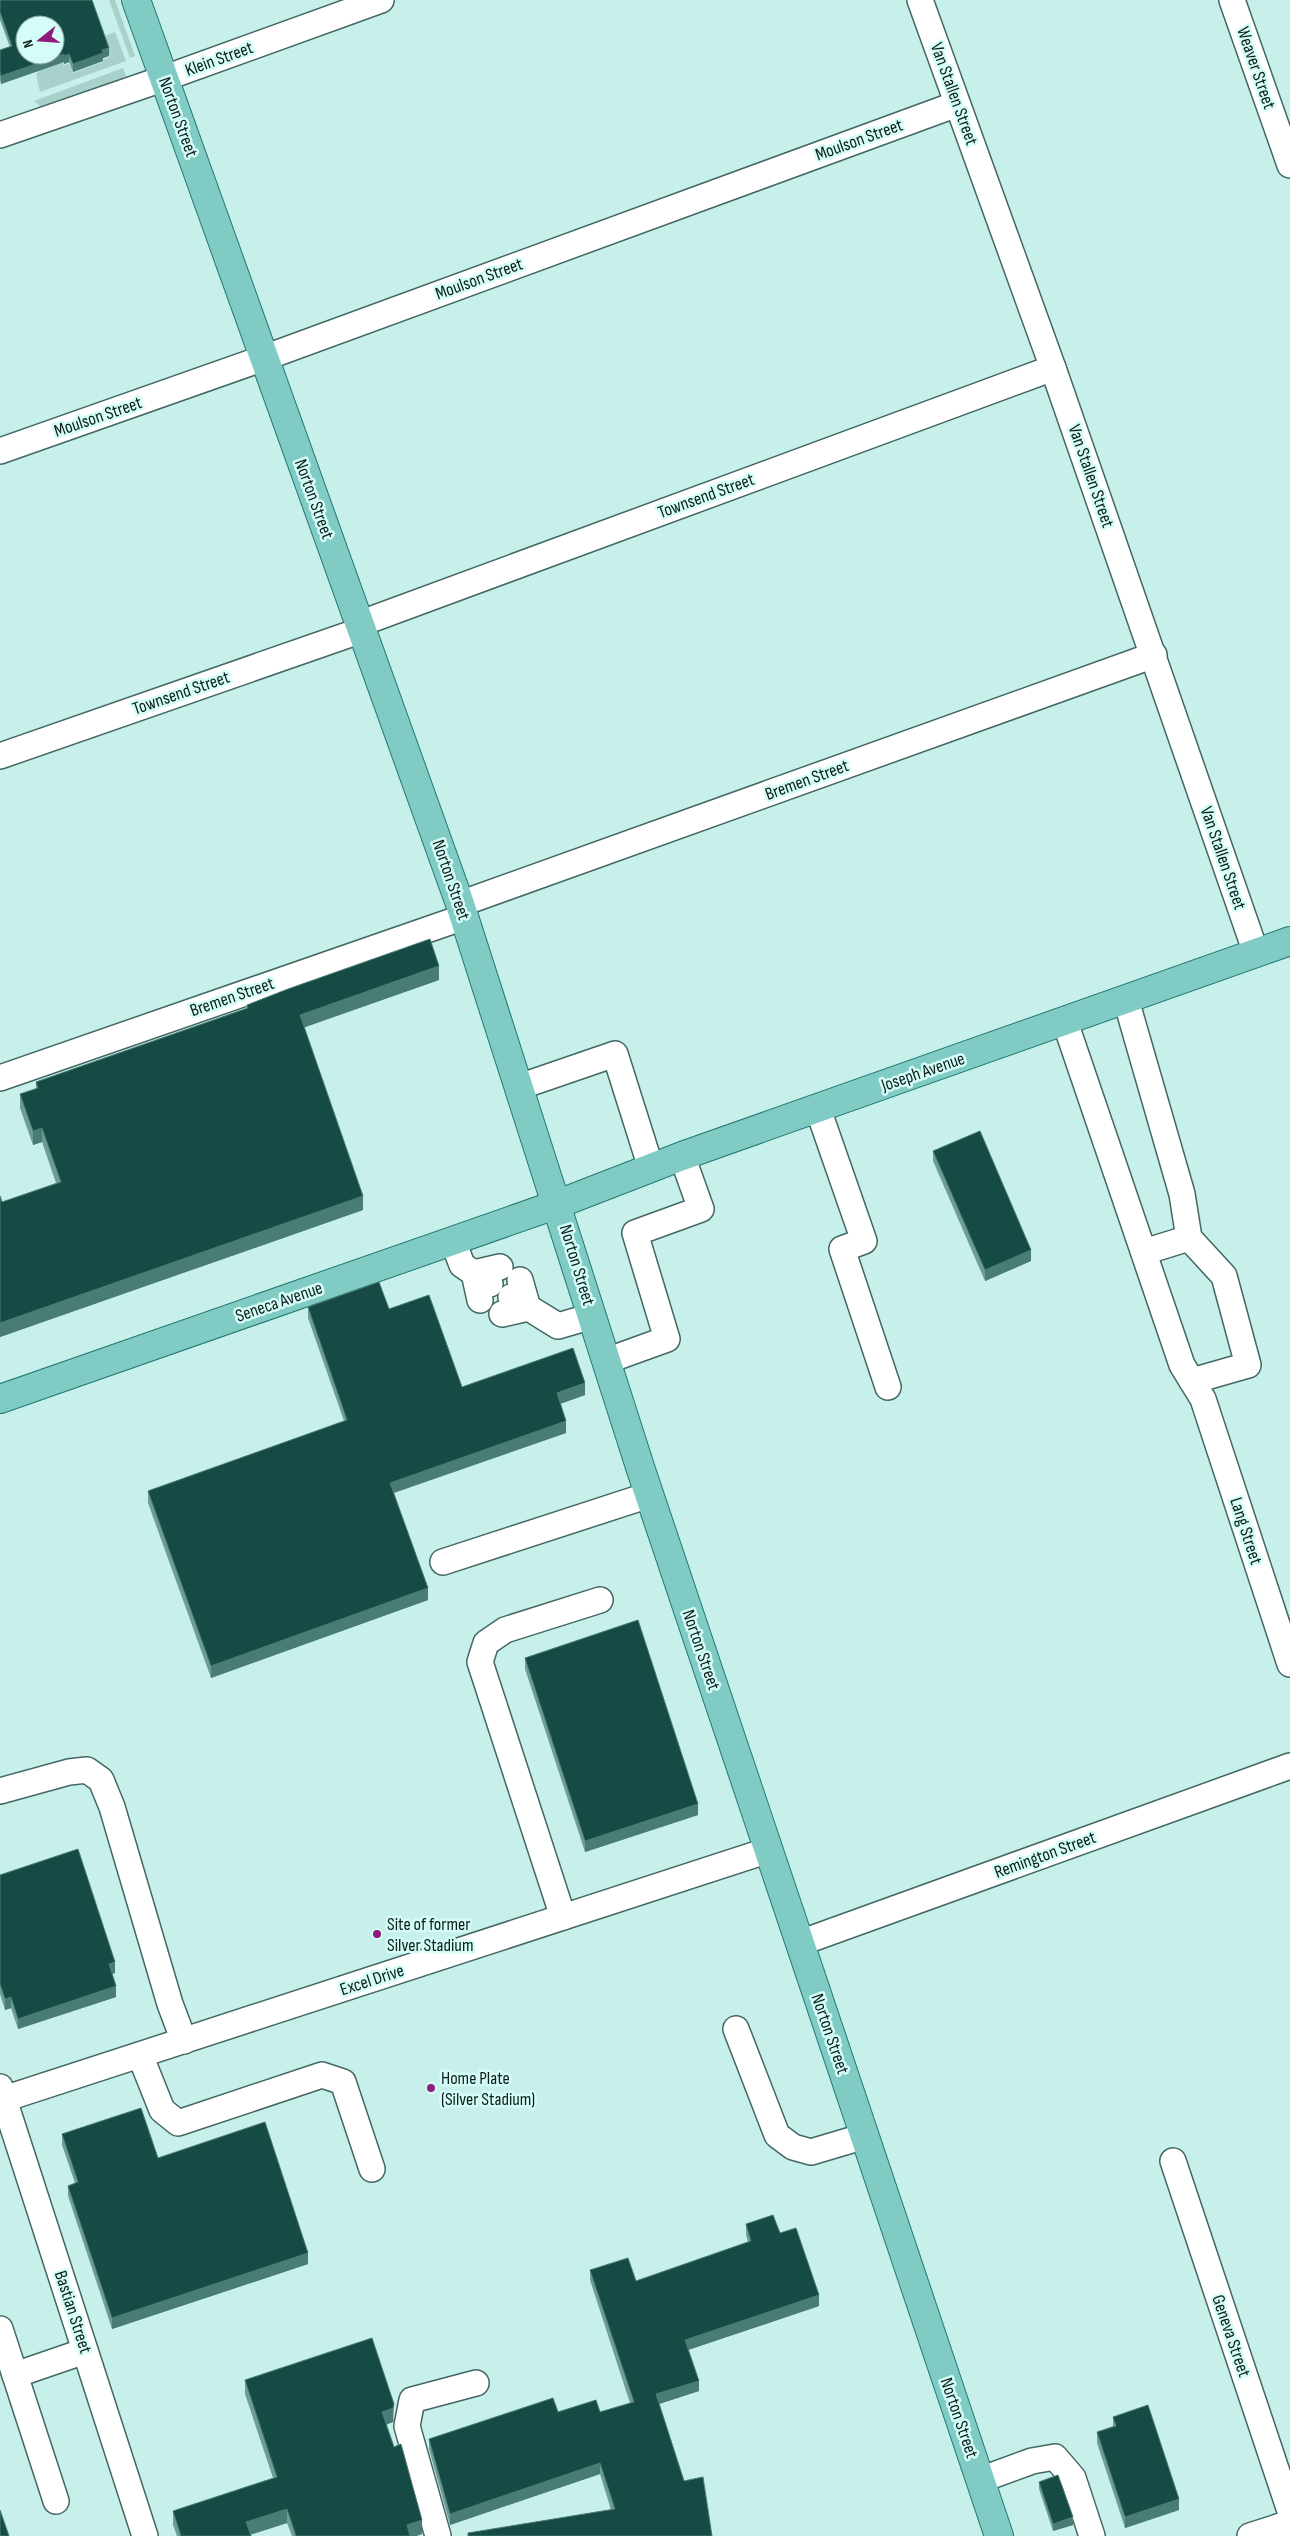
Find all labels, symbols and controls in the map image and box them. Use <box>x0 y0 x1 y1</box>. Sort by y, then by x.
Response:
north arrow <box>15 15 65 65</box>
street label: Weaver Street <box>1232 24 1280 112</box>
street label: Klein Street <box>182 37 256 81</box>
text: N <box>19 38 37 50</box>
street label: Van Stallen Street <box>926 40 982 149</box>
street label: Norton Street <box>154 74 202 160</box>
street label: Moulson Street <box>812 114 906 166</box>
street label: Moulson Street <box>432 253 526 305</box>
street label: Moulson Street <box>51 392 145 442</box>
street label: Van Stallen Street <box>1064 422 1119 531</box>
street label: Norton Street <box>290 456 338 542</box>
street label: Townsend Street <box>655 469 758 523</box>
street label: Townsend Street <box>130 666 233 719</box>
street label: Bremen Street <box>762 755 852 805</box>
street label: Van Stallen Street <box>1196 804 1251 913</box>
street label: Norton Street <box>427 837 475 923</box>
street label: Bremen Street <box>187 973 277 1021</box>
street label: Joseph Avenue <box>878 1048 967 1096</box>
street label: Norton Street <box>555 1222 599 1308</box>
street label: Seneca Avenue <box>233 1277 325 1327</box>
street label: Lang Street <box>1225 1495 1267 1568</box>
street label: Norton Street <box>677 1607 725 1693</box>
street label: Remington Street <box>991 1827 1099 1883</box>
place label: Site of former Silver Stadium <box>387 1914 473 1956</box>
marker: Site of former Silver Stadium <box>371 1928 383 1940</box>
street label: Excel Drive <box>337 1960 407 2000</box>
street label: Norton Street <box>806 1991 854 2077</box>
place label: Home Plate (Silver Stadium) <box>441 2068 535 2110</box>
marker: Home Plate (Silver Stadium) <box>425 2082 437 2094</box>
street label: Bastian Street <box>50 2268 96 2357</box>
street label: Geneva Street <box>1207 2292 1255 2380</box>
street label: Norton Street <box>935 2375 983 2461</box>

